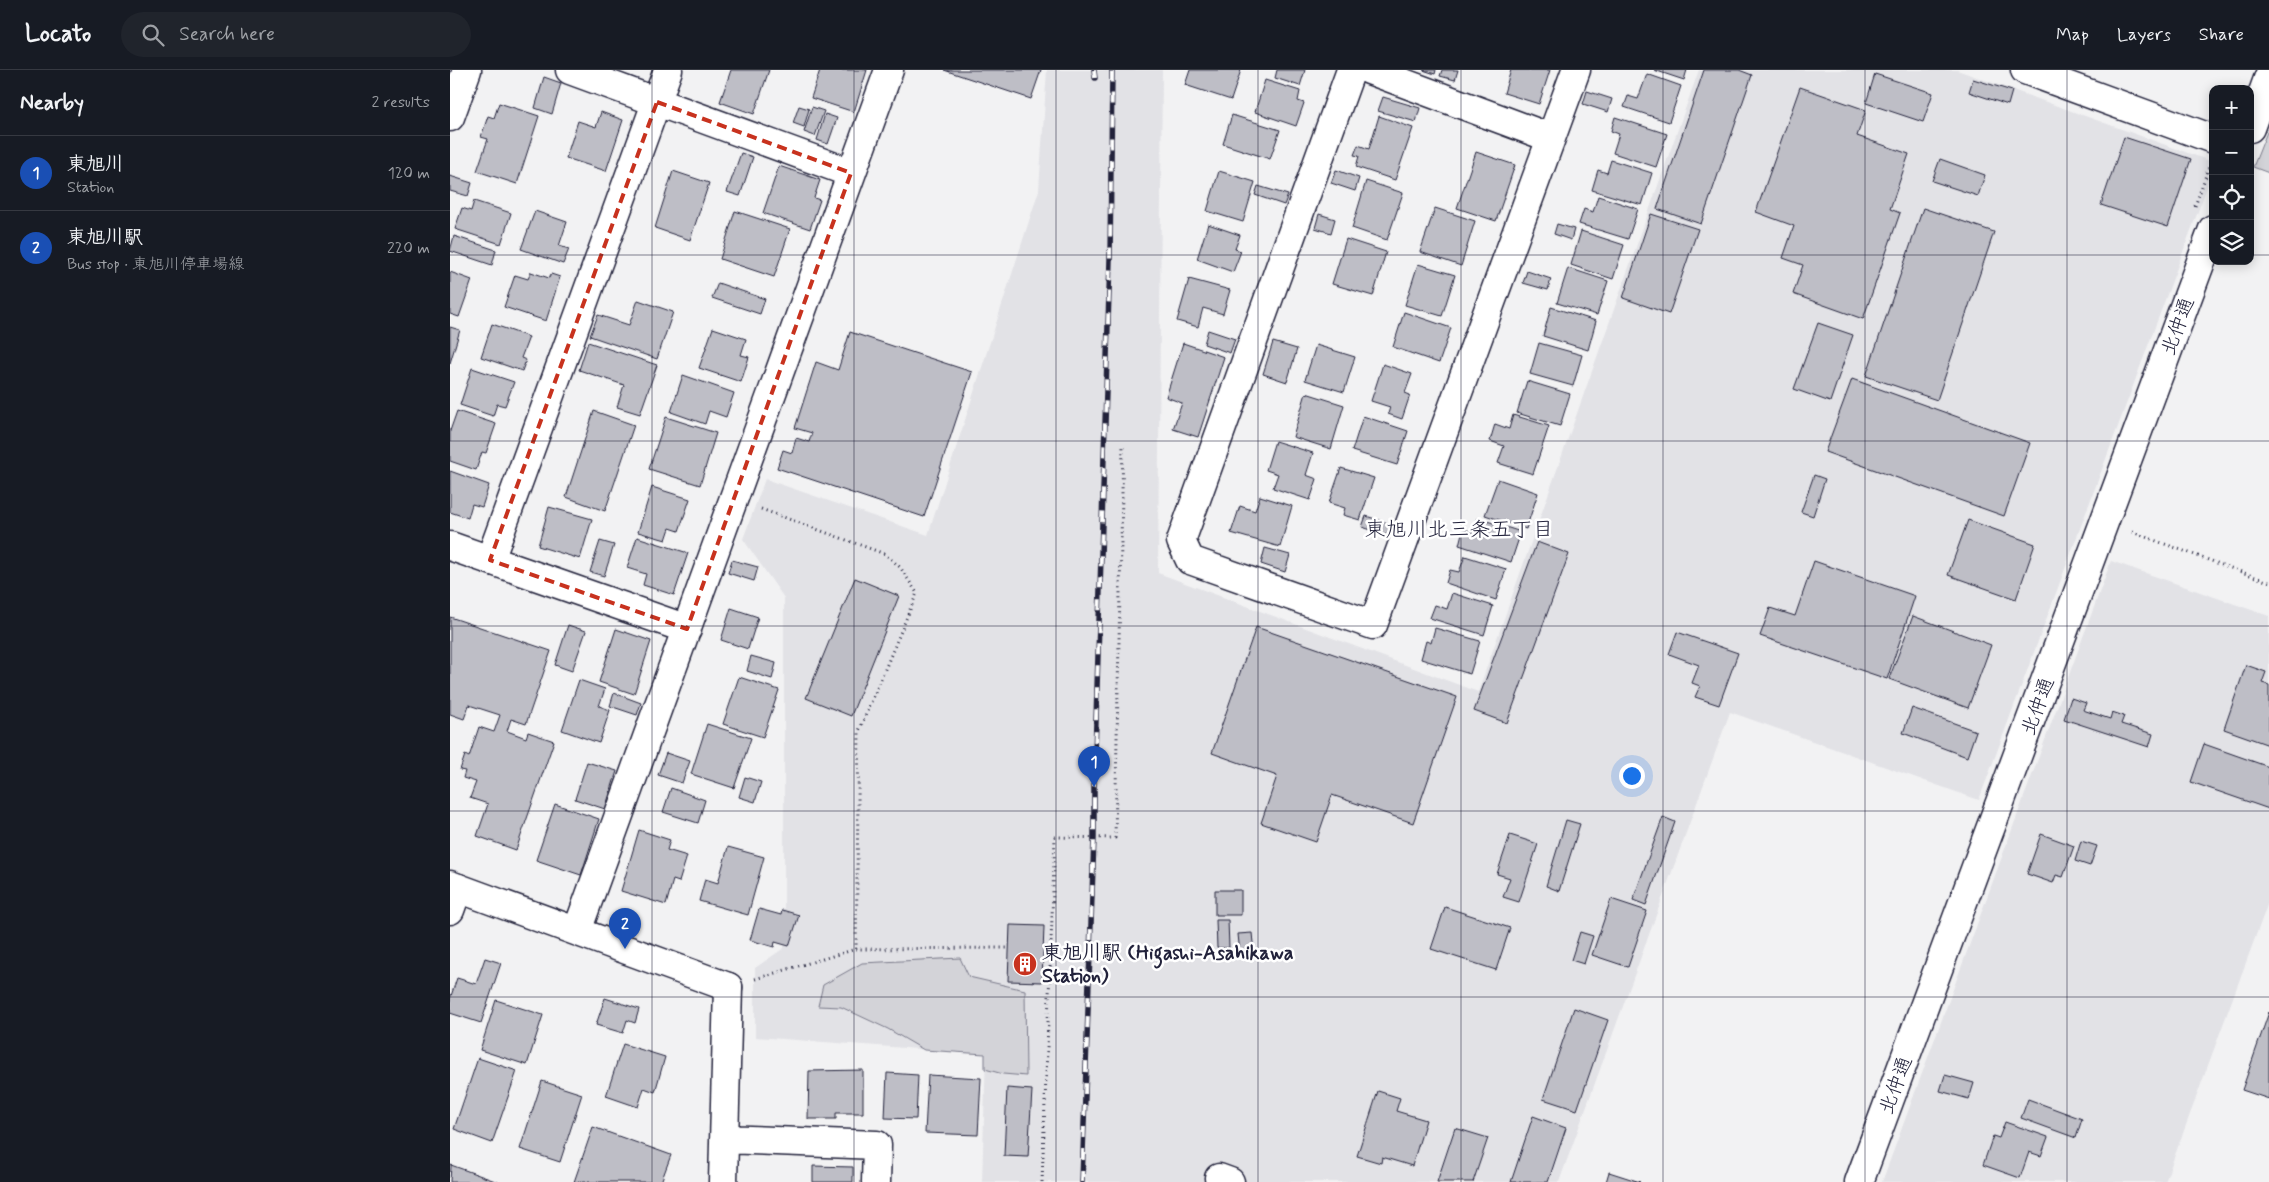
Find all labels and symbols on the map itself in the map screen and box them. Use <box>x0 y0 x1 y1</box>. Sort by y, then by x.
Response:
street label: 北仲通 <box>2155 294 2201 359</box>
district label: 東旭川北三条五丁目 <box>1365 516 1554 544</box>
street label: 北仲通 <box>2015 674 2061 739</box>
pin: 1 <box>1078 746 1110 787</box>
your location <box>1619 763 1645 789</box>
pin: 2 <box>609 908 641 949</box>
place label: 東旭川駅 (Higashi-Asahikawa Station) <box>1042 940 1294 990</box>
building icon: 東旭川駅 (Higashi-Asahikawa Station) <box>1012 951 1038 977</box>
street label: 北仲通 <box>1873 1053 1919 1118</box>

